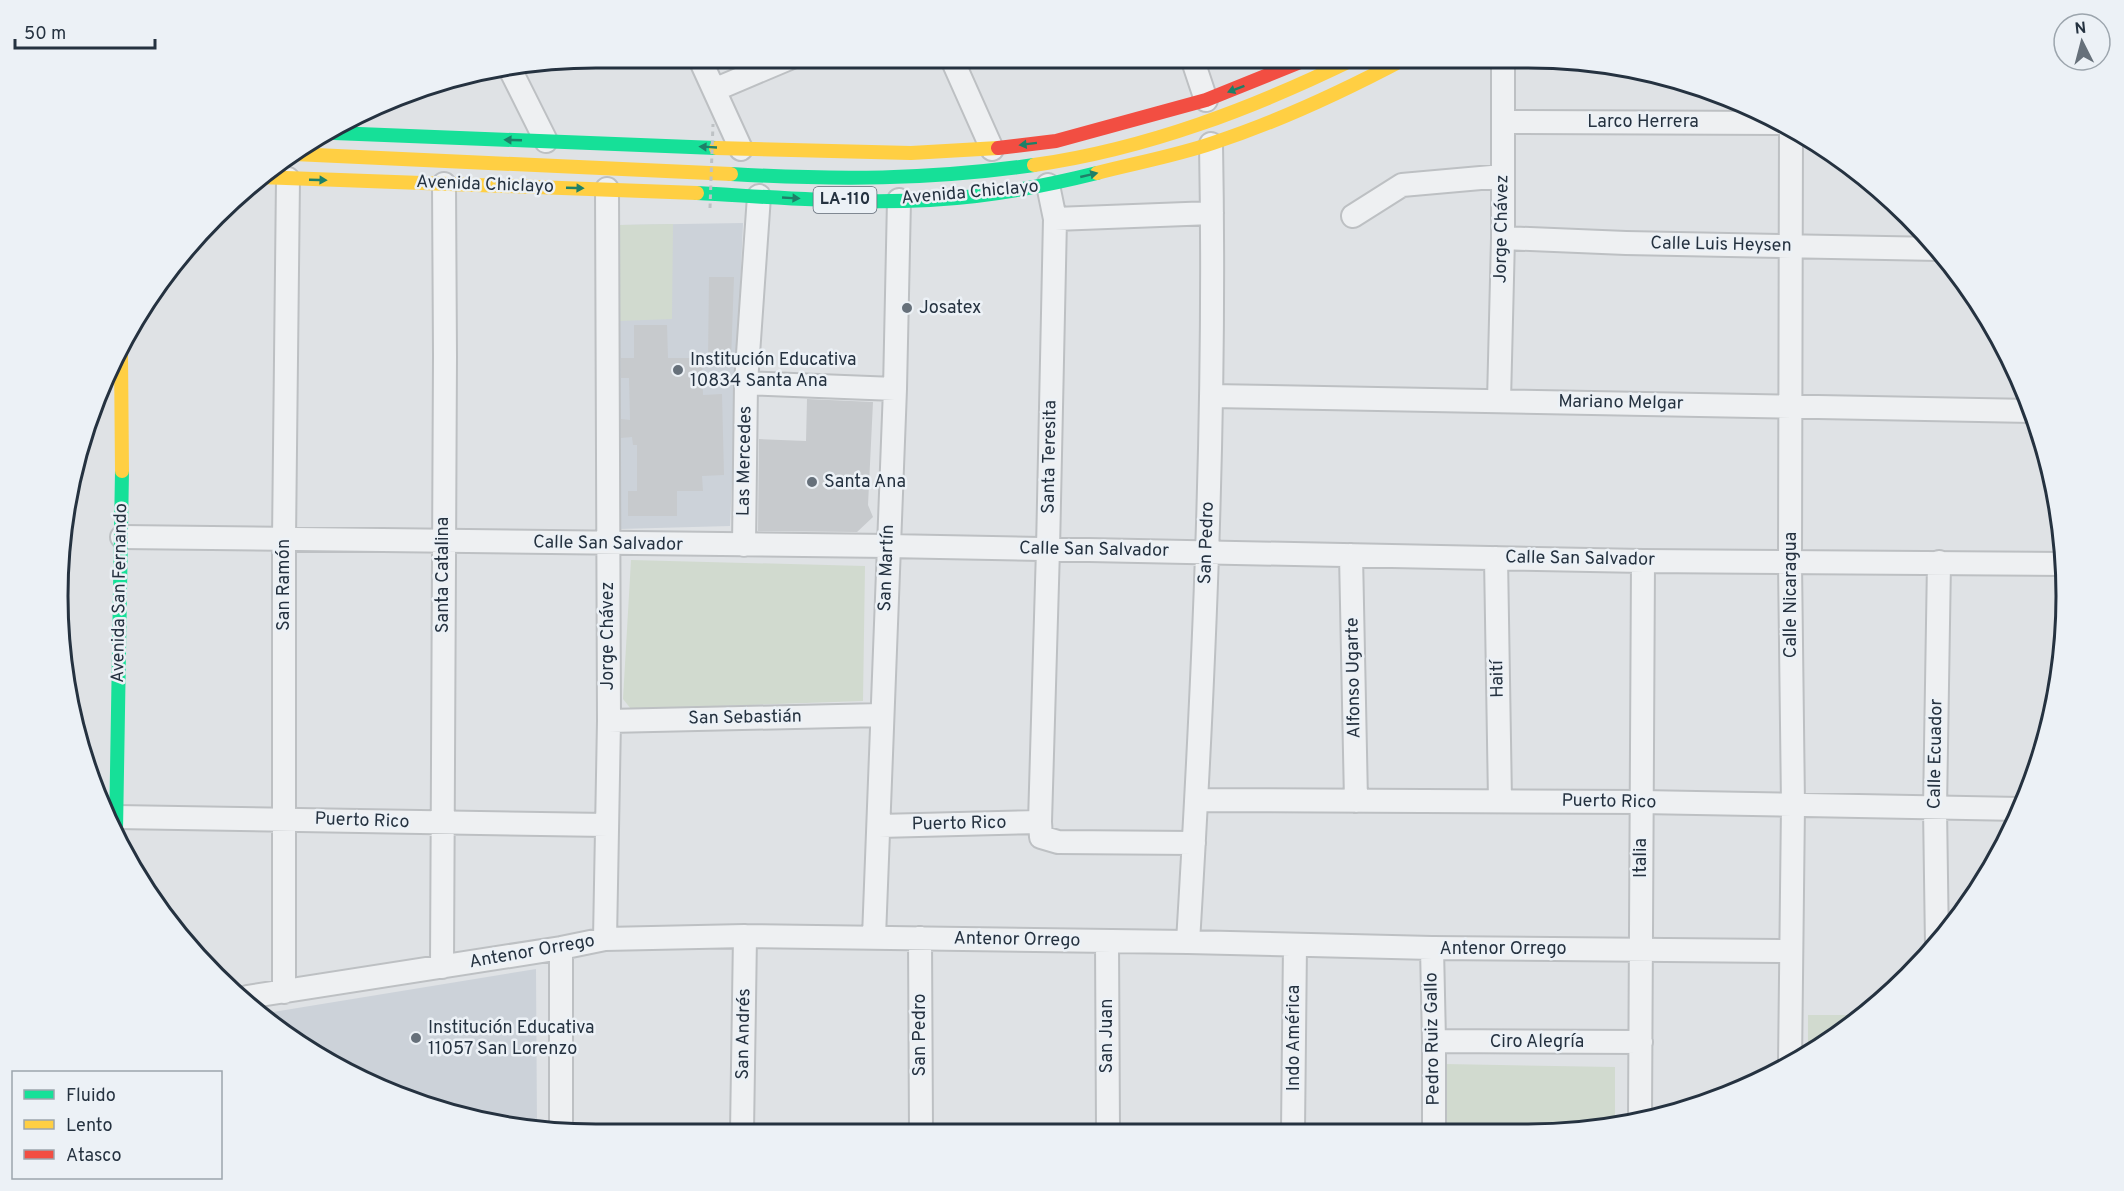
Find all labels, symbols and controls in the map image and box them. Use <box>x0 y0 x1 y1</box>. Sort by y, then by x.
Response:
scale bar <box>15 12 154 50</box>
north arrow <box>2052 12 2112 72</box>
text: N <box>2074 19 2087 40</box>
text: 50 m <box>24 23 66 46</box>
one-way arrow <box>1227 84 1245 94</box>
street label: Larco Herrera <box>1587 111 1699 134</box>
one-way arrow <box>503 135 522 144</box>
one-way arrow <box>1019 140 1038 149</box>
one-way arrow <box>698 143 717 152</box>
one-way arrow <box>1080 170 1098 180</box>
street label: Avenida Chiclayo <box>416 171 554 199</box>
street label: Jorge Chávez <box>1490 174 1514 284</box>
one-way arrow <box>308 175 327 184</box>
street label: Avenida Chiclayo <box>900 176 1040 210</box>
one-way arrow <box>566 183 585 192</box>
road number: LA-110 <box>814 187 876 213</box>
one-way arrow <box>782 194 801 203</box>
street label: Calle Luis Heysen <box>1650 232 1792 258</box>
place label: Josatex <box>919 297 981 320</box>
marker: Josatex <box>900 301 914 315</box>
place label: Institución Educativa 10834 Santa Ana <box>690 349 857 393</box>
marker: Institución Educativa 10834 Santa Ana <box>671 363 685 377</box>
street label: Mariano Melgar <box>1558 390 1684 416</box>
street label: Santa Teresita <box>1038 400 1062 514</box>
street label: Las Mercedes <box>733 406 757 516</box>
place label: Santa Ana <box>824 471 906 494</box>
marker: Santa Ana <box>805 475 819 489</box>
street label: San Pedro <box>1194 501 1220 585</box>
street label: Avenida San Fernando <box>107 503 133 683</box>
street label: Santa Catalina <box>432 517 455 633</box>
street label: San Martín <box>874 524 900 612</box>
street label: Calle San Salvador <box>533 531 683 557</box>
street label: Calle Nicaragua <box>1780 532 1803 658</box>
street label: Calle San Salvador <box>1019 537 1169 563</box>
street label: San Ramón <box>273 539 296 631</box>
street label: Calle San Salvador <box>1505 546 1655 572</box>
street label: Jorge Chávez <box>597 582 620 690</box>
street label: Alfonso Ugarte <box>1341 617 1367 739</box>
street label: Haití <box>1486 659 1510 698</box>
street label: Calle Ecuador <box>1924 699 1948 809</box>
street label: San Sebastián <box>688 706 802 730</box>
street label: Puerto Rico <box>1561 790 1657 814</box>
street label: Puerto Rico <box>314 808 410 834</box>
street label: Puerto Rico <box>911 812 1007 836</box>
street label: Italia <box>1630 838 1653 878</box>
street label: Antenor Orrego <box>953 927 1081 953</box>
street label: Antenor Orrego <box>467 930 597 974</box>
street label: Antenor Orrego <box>1440 938 1566 961</box>
street label: Pedro Ruiz Gallo <box>1420 972 1446 1106</box>
street label: Indo América <box>1283 985 1306 1091</box>
street label: San Andrés <box>732 988 756 1080</box>
street label: San Pedro <box>909 994 932 1076</box>
street label: San Juan <box>1096 999 1119 1073</box>
place label: Institución Educativa 11057 San Lorenzo <box>428 1017 595 1061</box>
marker: Institución Educativa 11057 San Lorenzo <box>409 1031 423 1045</box>
street label: Ciro Alegría <box>1490 1031 1584 1054</box>
legend <box>12 1071 222 1179</box>
text: Fluido <box>66 1085 116 1108</box>
text: Lento <box>66 1115 112 1138</box>
text: Atasco <box>66 1145 122 1168</box>

